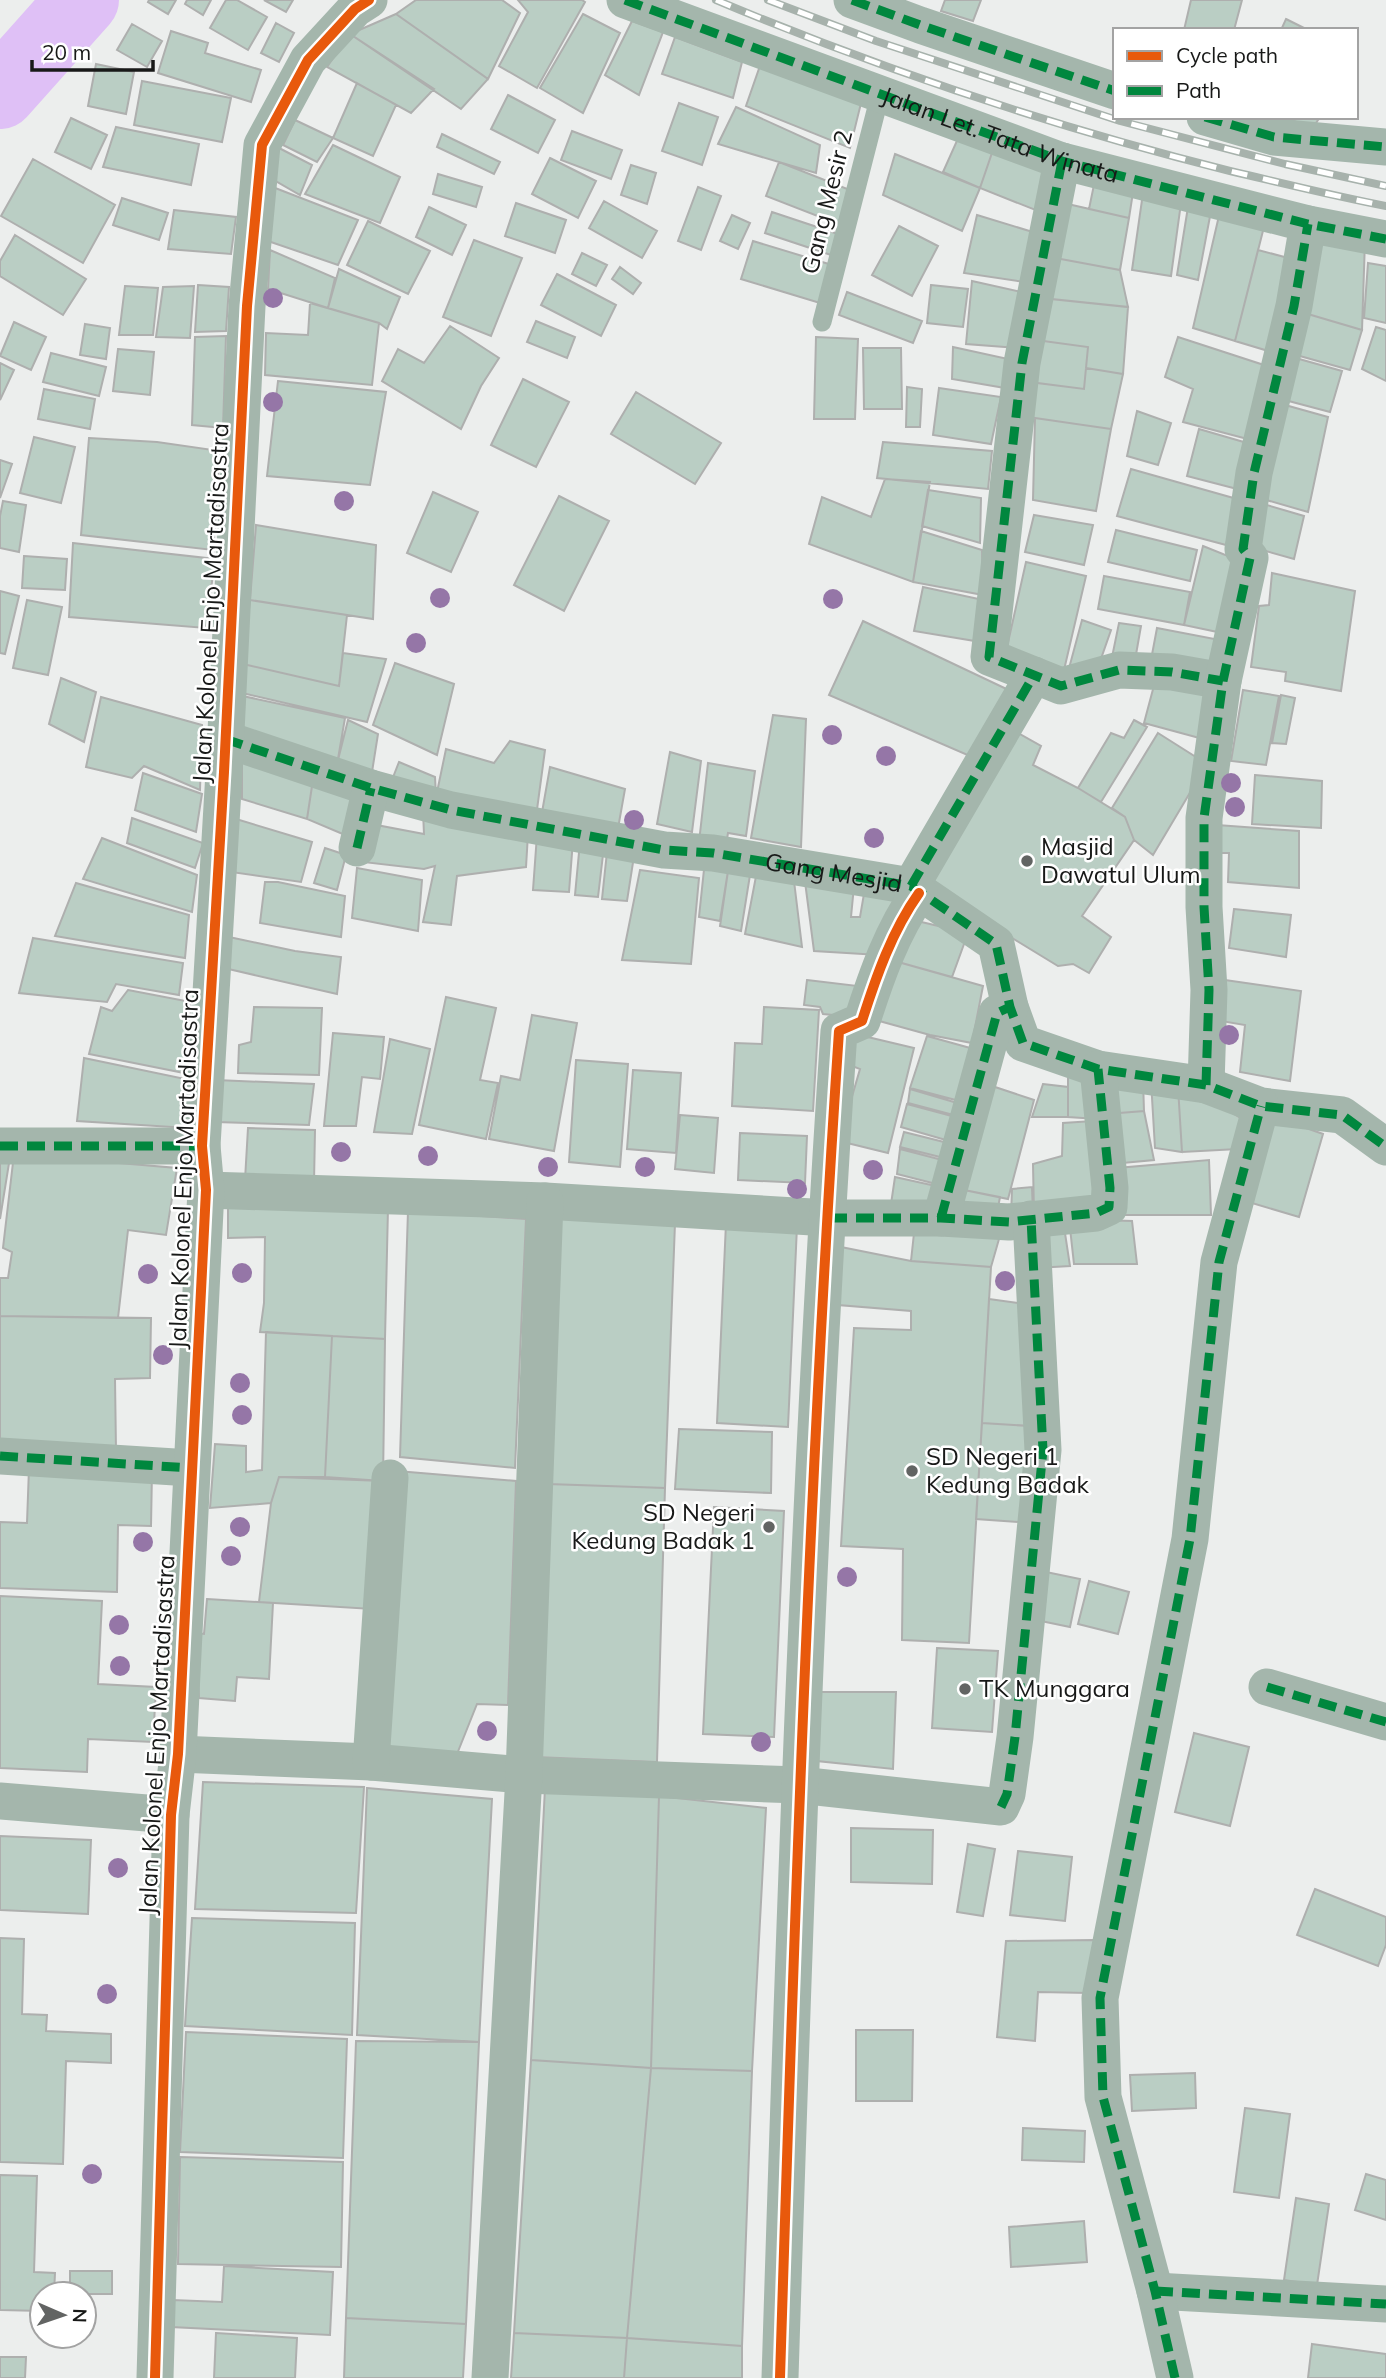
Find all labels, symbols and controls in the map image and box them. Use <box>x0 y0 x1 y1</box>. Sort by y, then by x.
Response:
scale bar <box>32 28 152 72</box>
legend <box>1113 28 1358 119</box>
text: 20 m <box>42 39 91 65</box>
text: Cycle path <box>1176 42 1278 68</box>
text: Path <box>1176 77 1221 103</box>
street label: Jalan Let. Tata Winata <box>878 80 1122 189</box>
street label: Gang Mesir 2 <box>794 127 858 277</box>
street label: Jalan Kolonel Enjo Martadisastra <box>186 422 234 784</box>
place label: Masjid Dawatul Ulum <box>1041 831 1201 889</box>
street label: Gang Mesjid <box>763 846 904 898</box>
marker: Masjid Dawatul Ulum <box>1019 853 1035 869</box>
street label: Jalan Kolonel Enjo Martadisastra <box>162 988 204 1350</box>
place label: SD Negeri 1 Kedung Badak <box>926 1441 1090 1499</box>
marker: SD Negeri 1 Kedung Badak <box>904 1463 920 1479</box>
place label: SD Negeri Kedung Badak 1 <box>571 1497 755 1555</box>
marker: SD Negeri Kedung Badak 1 <box>761 1519 777 1535</box>
street label: Jalan Kolonel Enjo Martadisastra <box>132 1554 180 1916</box>
place label: TK Munggara <box>979 1673 1130 1703</box>
marker: TK Munggara <box>957 1681 973 1697</box>
north arrow <box>28 2280 98 2350</box>
text: N <box>68 2308 92 2323</box>

